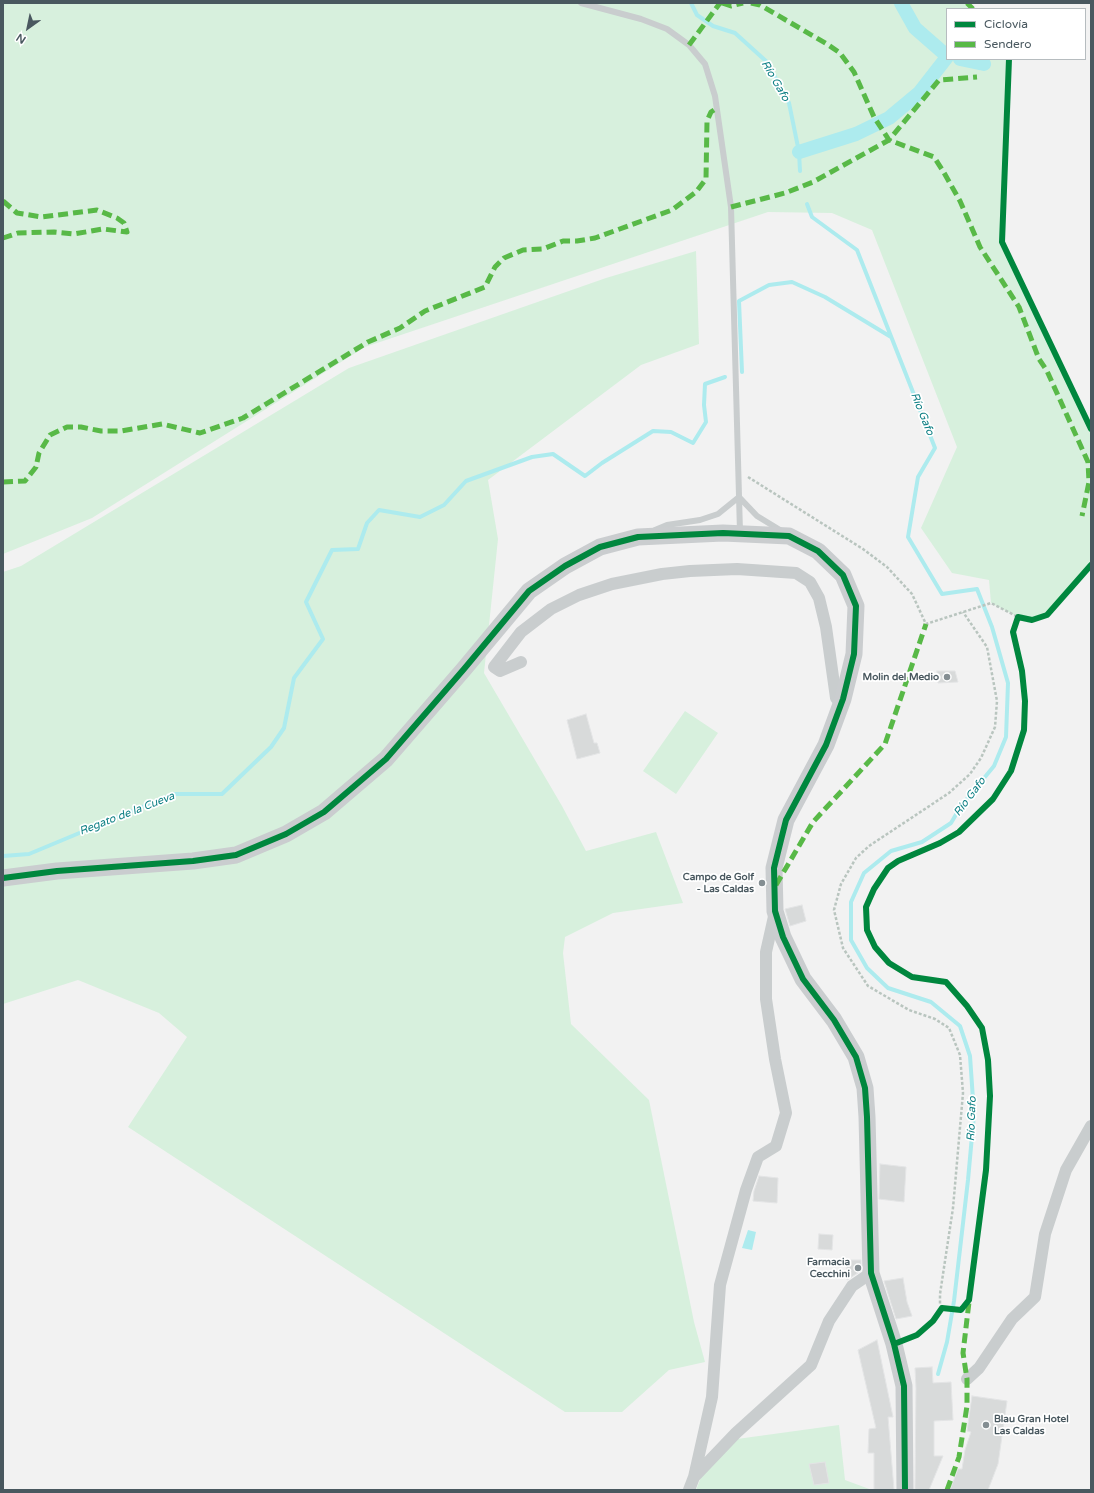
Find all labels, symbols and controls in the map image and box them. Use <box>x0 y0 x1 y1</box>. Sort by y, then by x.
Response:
north arrow <box>8 8 48 48</box>
legend <box>946 8 1086 60</box>
text: Ciclovía <box>984 17 1028 31</box>
text: N <box>14 31 28 46</box>
text: Sendero <box>984 37 1032 51</box>
water label: Río Gafo <box>758 58 792 104</box>
water label: Río Gafo <box>907 391 937 437</box>
place label: Molin del Medio <box>863 671 939 683</box>
marker: Molin del Medio <box>942 672 952 682</box>
water label: Río Gafo <box>951 775 989 819</box>
water label: Regato de la Cueva <box>78 790 176 838</box>
place label: Campo de Golf - Las Caldas <box>683 871 754 894</box>
marker: Campo de Golf - Las Caldas <box>757 878 767 888</box>
water label: Río Gafo <box>965 1096 979 1142</box>
place label: Farmacia Cecchini <box>807 1256 850 1280</box>
marker: Farmacia Cecchini <box>853 1263 863 1273</box>
place label: Blau Gran Hotel Las Caldas <box>994 1413 1069 1436</box>
marker: Blau Gran Hotel Las Caldas <box>981 1420 991 1430</box>

